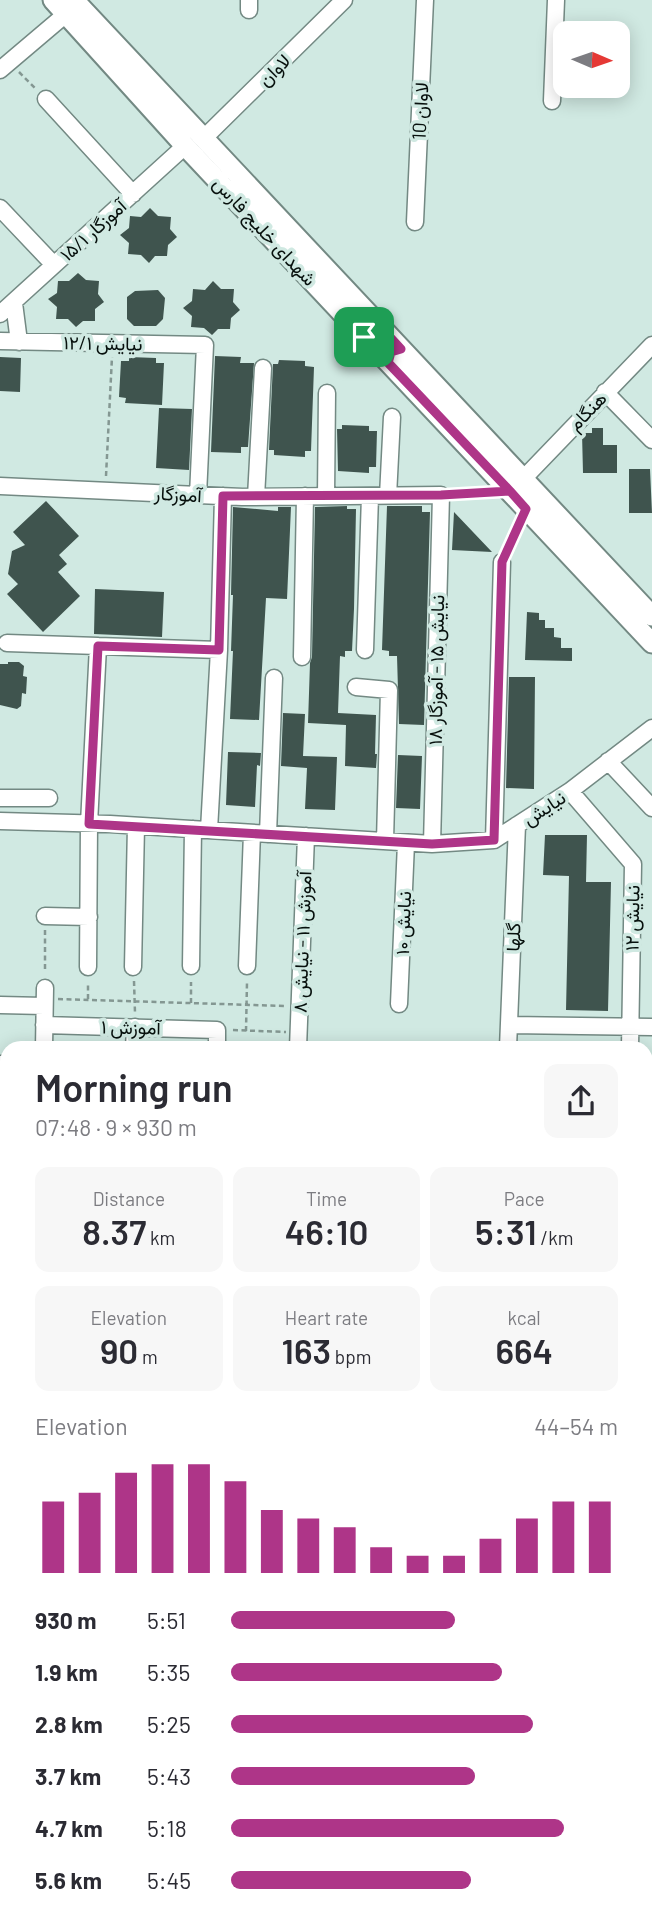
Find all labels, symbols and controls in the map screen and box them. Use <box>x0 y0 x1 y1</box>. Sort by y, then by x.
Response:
north arrow <box>553 21 630 98</box>
map controls <box>553 21 630 98</box>
street label: لاوان <box>253 49 295 91</box>
street label: لاوان 10 <box>407 82 433 140</box>
street label: شهدای خلیج فارس <box>207 171 322 292</box>
street label: آموزگار ۱۵/۱ <box>55 193 132 266</box>
pin <box>334 307 394 367</box>
icon: arrive <box>345 318 383 356</box>
street label: نیایش ۱۲/۱ <box>63 330 143 356</box>
street label: هنگام <box>563 386 612 436</box>
street label: آموزگار <box>153 481 204 507</box>
street label: نیایش ۱۵ - آموزگار ۱۸ <box>423 595 449 745</box>
street label: نیایش <box>518 785 570 831</box>
street label: آموزش ۱۱ - نیایش ۸ <box>288 869 317 1013</box>
street label: نیایش ۱۲ <box>619 885 645 951</box>
street label: نیایش ۱۰ <box>390 891 416 955</box>
street label: گلها <box>501 922 525 952</box>
street label: آموزش ۱ <box>101 1014 163 1040</box>
text: Morning run <box>35 1064 233 1110</box>
button: share <box>544 1064 618 1138</box>
text: 07:48 · 9 × 930 m <box>35 1113 197 1141</box>
text: Distance <box>93 1187 165 1210</box>
text: Time <box>306 1187 347 1210</box>
text: Pace <box>504 1187 545 1210</box>
text: 8.37 <box>82 1210 146 1252</box>
text: 46:10 <box>285 1210 368 1252</box>
text: 5:31 <box>475 1210 537 1252</box>
text: km <box>146 1226 175 1249</box>
text: /km <box>537 1226 573 1249</box>
text: Elevation <box>91 1306 167 1329</box>
text: Heart rate <box>285 1306 368 1329</box>
text: kcal <box>508 1306 541 1329</box>
text: 90 <box>100 1329 138 1371</box>
text: 163 <box>282 1329 331 1371</box>
text: 664 <box>495 1329 553 1371</box>
text: m <box>138 1345 158 1368</box>
text: bpm <box>331 1345 371 1368</box>
text: Elevation <box>35 1412 128 1440</box>
text: 44–54 m <box>534 1412 618 1440</box>
text: 930 m <box>35 1606 97 1634</box>
text: 5:51 <box>147 1606 186 1634</box>
text: 1.9 km <box>35 1658 98 1686</box>
text: 5:35 <box>147 1658 190 1686</box>
text: 2.8 km <box>35 1710 103 1738</box>
text: 5:25 <box>147 1710 191 1738</box>
text: 3.7 km <box>35 1762 101 1790</box>
text: 5:43 <box>147 1762 191 1790</box>
text: 4.7 km <box>35 1814 103 1842</box>
text: 5:18 <box>147 1814 187 1842</box>
text: 5.6 km <box>35 1866 102 1894</box>
text: 5:45 <box>147 1866 191 1894</box>

